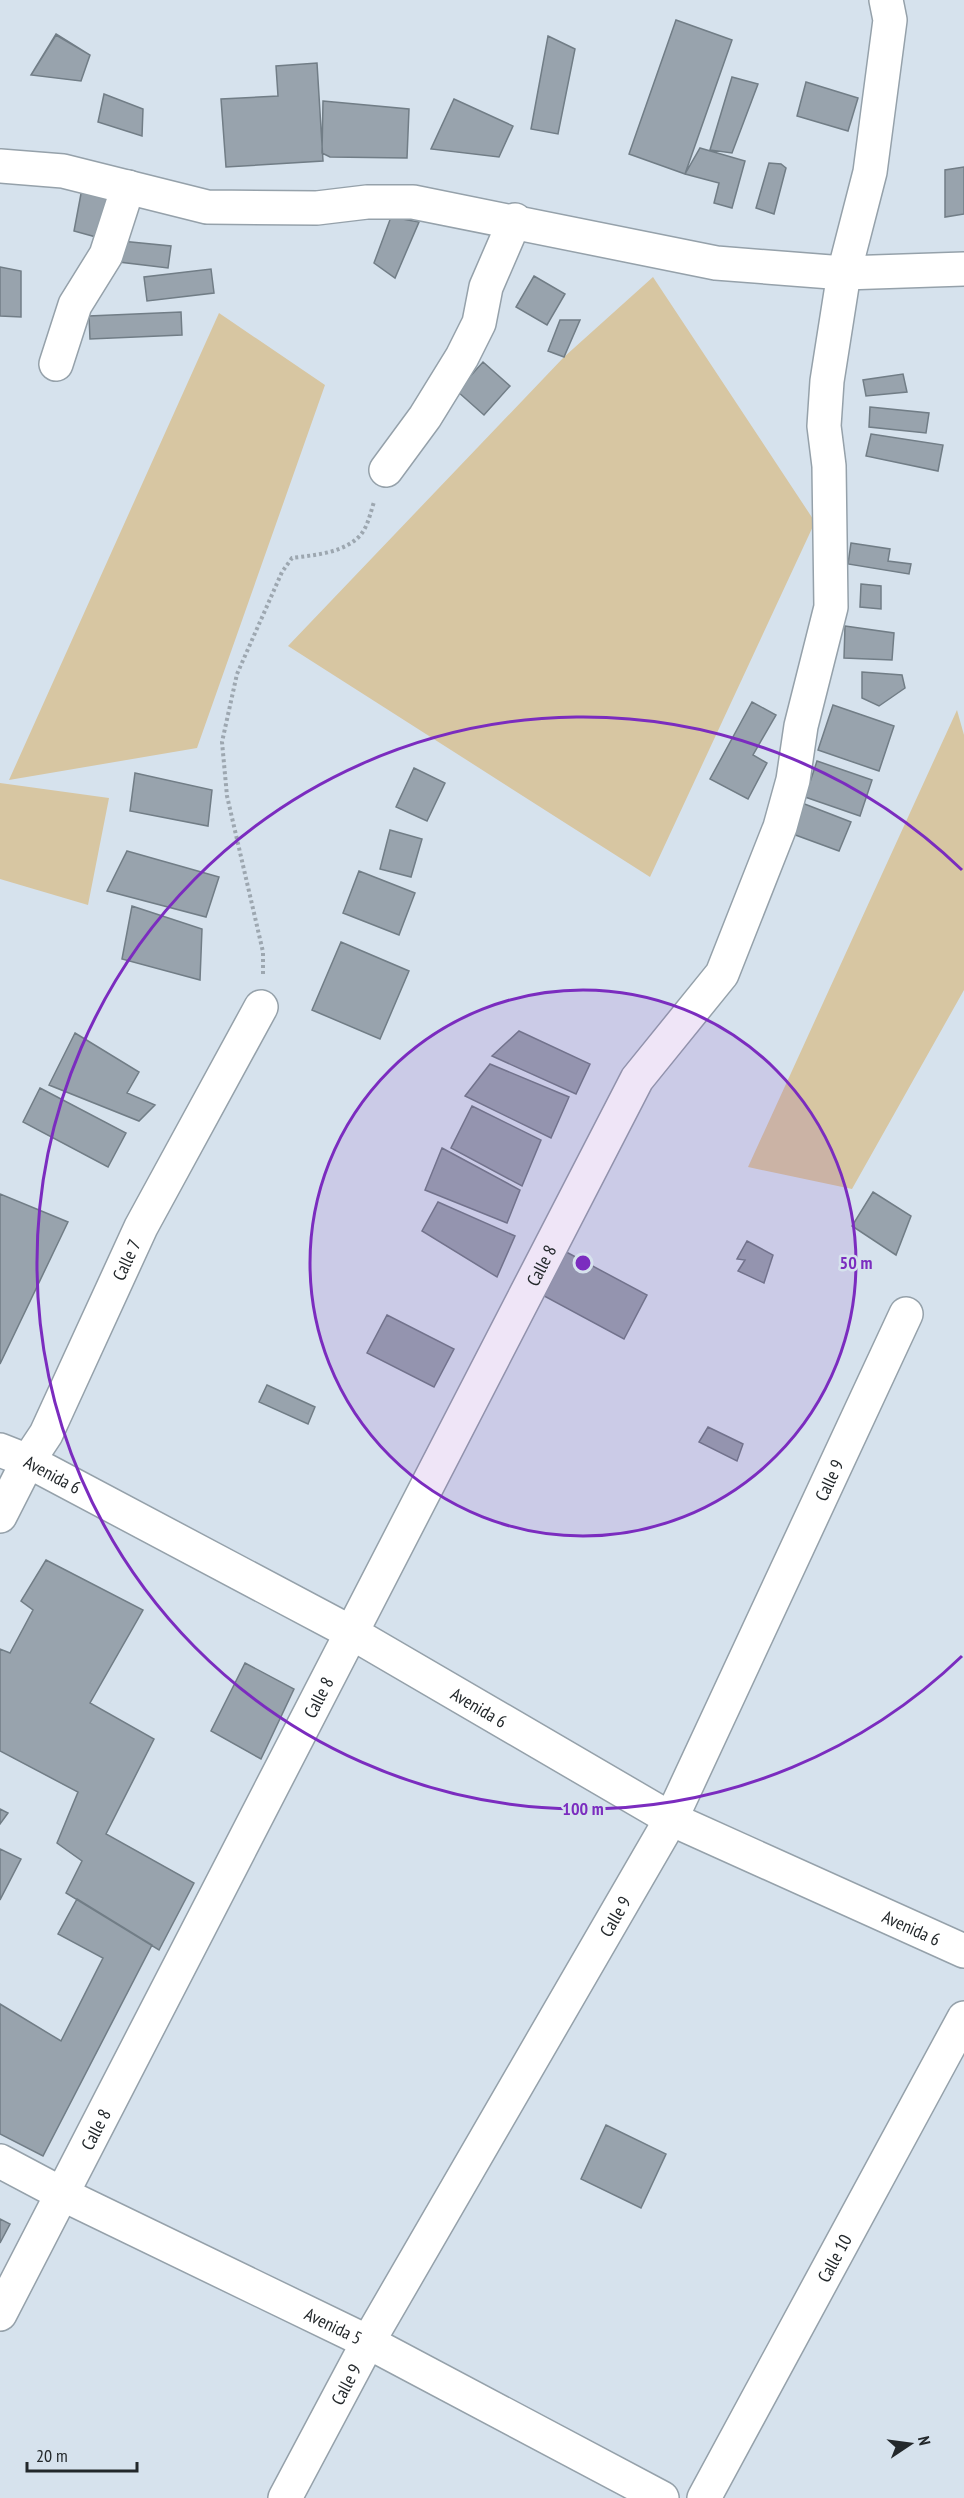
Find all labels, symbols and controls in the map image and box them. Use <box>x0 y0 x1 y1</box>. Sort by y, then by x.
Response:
street label: Calle 7 <box>107 1235 145 1284</box>
street label: Calle 8 <box>521 1241 561 1290</box>
text: 50 m <box>840 1251 872 1274</box>
centre of rings <box>573 1253 593 1273</box>
street label: Avenida 6 <box>20 1450 85 1499</box>
street label: Calle 9 <box>809 1456 848 1504</box>
street label: Calle 8 <box>298 1673 338 1722</box>
street label: Avenida 6 <box>447 1682 511 1732</box>
text: 100 m <box>562 1797 604 1820</box>
street label: Calle 9 <box>594 1892 636 1940</box>
street label: Avenida 6 <box>879 1904 944 1950</box>
street label: Calle 8 <box>75 2105 115 2154</box>
street label: Calle 10 <box>812 2230 856 2286</box>
street label: Avenida 5 <box>301 2302 366 2349</box>
street label: Calle 9 <box>325 2360 366 2408</box>
north arrow <box>880 2414 940 2474</box>
text: N <box>914 2434 935 2447</box>
scale bar <box>27 2435 136 2473</box>
text: 20 m <box>36 2444 68 2467</box>

